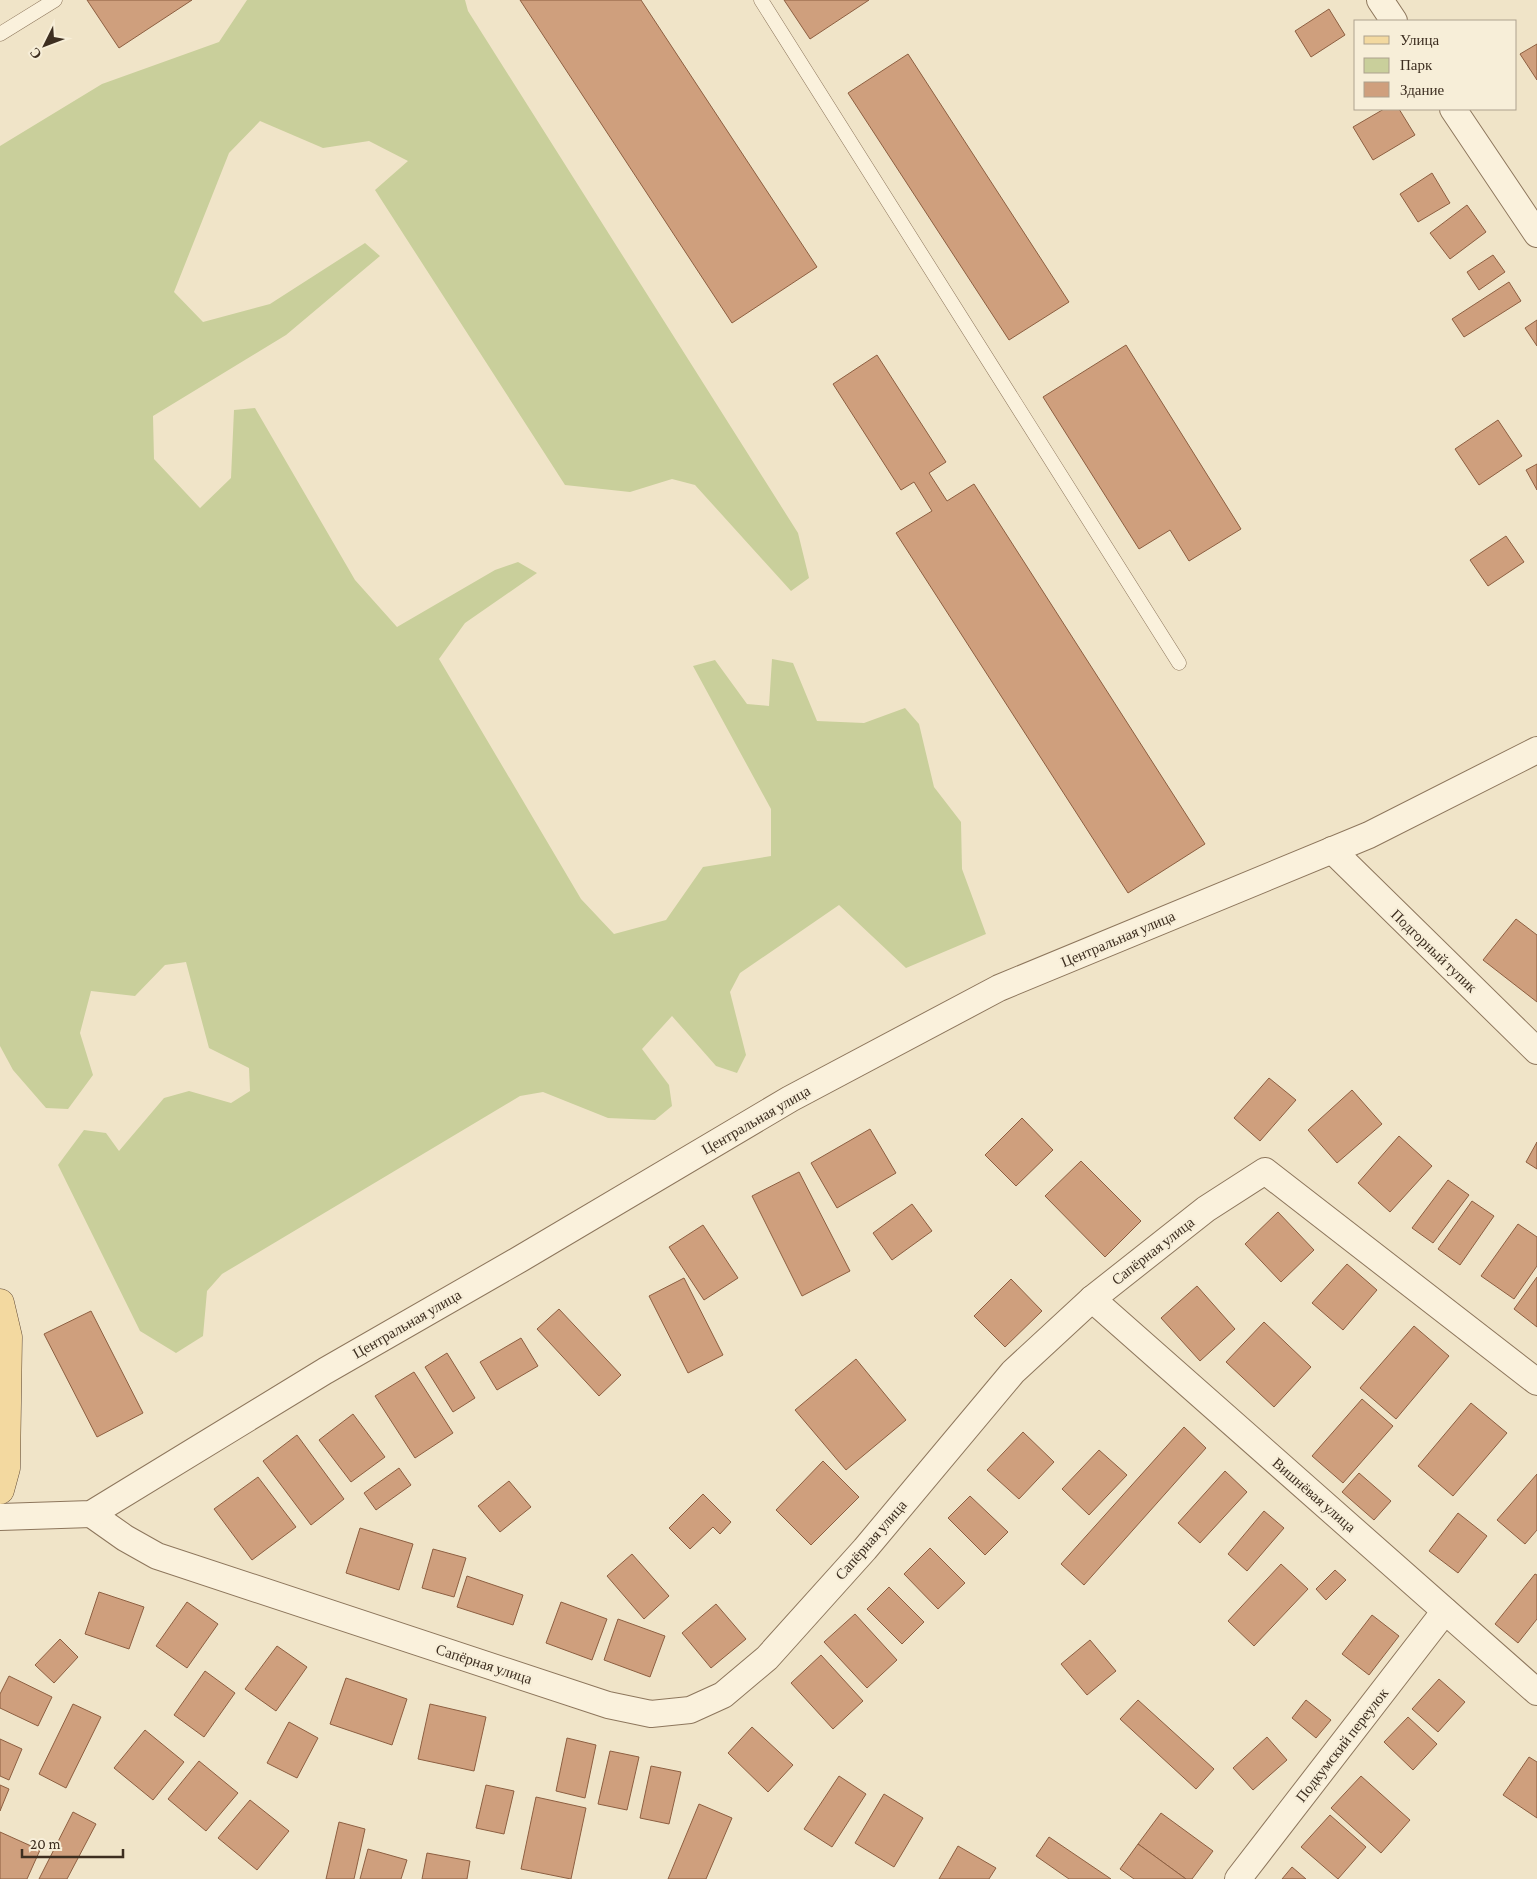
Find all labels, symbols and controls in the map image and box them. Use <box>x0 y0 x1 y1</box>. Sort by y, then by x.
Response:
north arrow <box>20 20 70 70</box>
legend <box>1354 20 1517 110</box>
text: Улица <box>1400 32 1439 48</box>
text: С <box>26 45 45 63</box>
text: Парк <box>1400 57 1433 73</box>
text: Здание <box>1400 82 1444 98</box>
street label: Подгорный тупик <box>1388 906 1481 996</box>
street label: Центральная улица <box>1059 908 1178 970</box>
street label: Центральная улица <box>699 1082 813 1158</box>
street label: Сапёрная улица <box>1109 1214 1198 1288</box>
street label: Центральная улица <box>350 1286 464 1362</box>
street label: Вишнёвая улица <box>1269 1455 1359 1536</box>
street label: Сапёрная улица <box>832 1497 910 1583</box>
street label: Сапёрная улица <box>434 1641 534 1687</box>
street label: Подкумский переулок <box>1293 1684 1392 1805</box>
scale bar <box>22 1826 124 1858</box>
text: 20 m <box>30 1836 61 1852</box>

